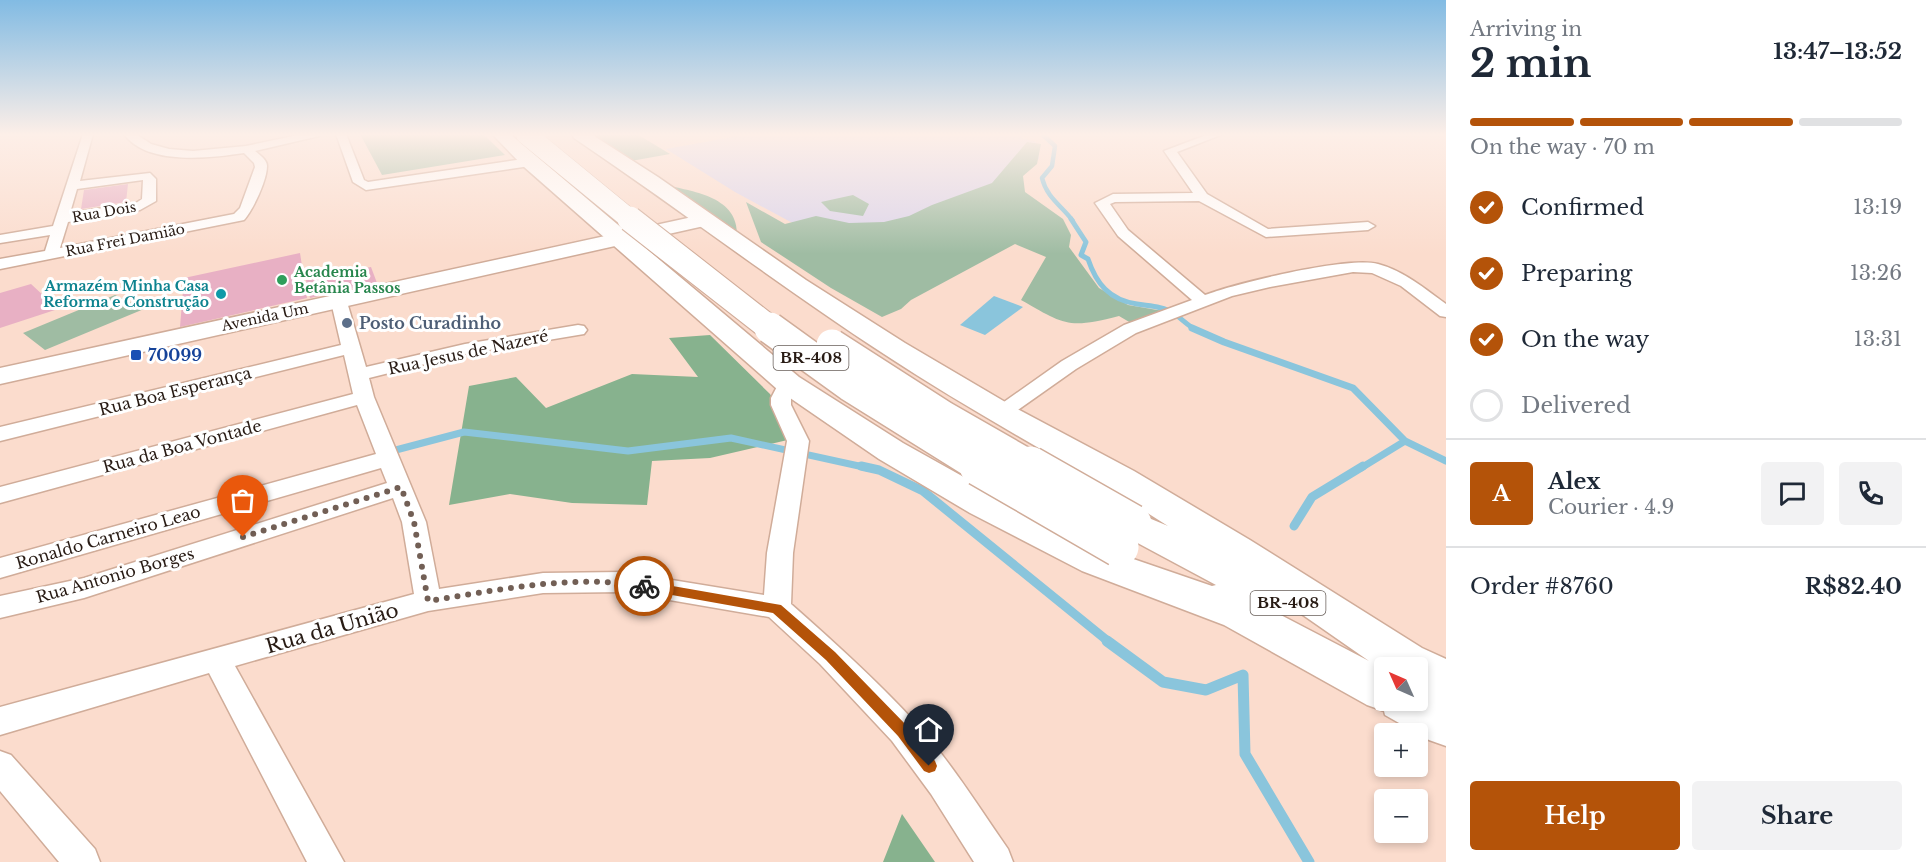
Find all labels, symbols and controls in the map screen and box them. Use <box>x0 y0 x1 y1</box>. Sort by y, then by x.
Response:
text: Arriving in <box>1470 17 1582 41</box>
text: 13:47–13:52 <box>1773 38 1902 65</box>
text: 2 min <box>1470 39 1591 88</box>
text: On the way · 70 m <box>1470 135 1655 159</box>
icon: check <box>1470 191 1503 224</box>
text: Confirmed <box>1521 194 1644 221</box>
text: 13:19 <box>1853 195 1902 219</box>
street label: Rua Dois <box>71 198 137 226</box>
street label: Rua Frei Damião <box>64 220 186 260</box>
icon: check <box>1470 257 1503 290</box>
text: Preparing <box>1521 260 1632 287</box>
text: 13:26 <box>1850 261 1902 285</box>
place label: Academia Betânia Passos <box>293 263 401 297</box>
marker: Academia Betânia Passos <box>275 273 289 287</box>
place label: Armazém Minha Casa Reforma e Construção <box>43 277 209 311</box>
marker: Armazém Minha Casa Reforma e Construção <box>214 287 228 301</box>
street label: Avenida Um <box>219 299 310 335</box>
place label: Posto Curadinho <box>359 313 501 333</box>
marker: Posto Curadinho <box>340 316 354 330</box>
icon: check <box>1470 323 1503 356</box>
street label: Rua Jesus de Nazeré <box>386 325 550 379</box>
text: On the way <box>1521 326 1649 353</box>
text: 13:31 <box>1854 327 1902 351</box>
place label: 70099 <box>148 345 202 365</box>
road number: BR-408 <box>774 346 848 370</box>
marker: 70099 <box>129 348 143 362</box>
street label: Rua Boa Esperança <box>97 362 253 420</box>
text: Delivered <box>1521 392 1631 419</box>
street label: Rua da Boa Vontade <box>100 415 264 477</box>
button: chat <box>1761 462 1824 525</box>
button: phone <box>1839 462 1902 525</box>
text: Alex <box>1548 468 1601 495</box>
pin <box>217 475 268 537</box>
text: A <box>1493 480 1510 507</box>
icon: bag <box>226 484 259 517</box>
text: Courier · 4.9 <box>1548 495 1674 519</box>
street label: Ronaldo Carneiro Leao <box>13 501 203 573</box>
street label: Rua Antonio Borges <box>34 543 196 607</box>
courier <box>614 556 674 616</box>
icon: bike <box>628 570 661 603</box>
text: Order #8760 <box>1470 573 1614 600</box>
text: R$82.40 <box>1805 573 1902 600</box>
road number: BR-408 <box>1250 591 1326 615</box>
street label: Rua da União <box>263 598 401 658</box>
north arrow <box>1374 657 1428 711</box>
map controls <box>1374 657 1428 843</box>
pin <box>903 704 954 766</box>
icon: home <box>912 713 945 746</box>
button: + <box>1374 723 1428 777</box>
button: Help <box>1470 781 1680 850</box>
button: Share <box>1692 781 1902 850</box>
button: − <box>1374 789 1428 843</box>

